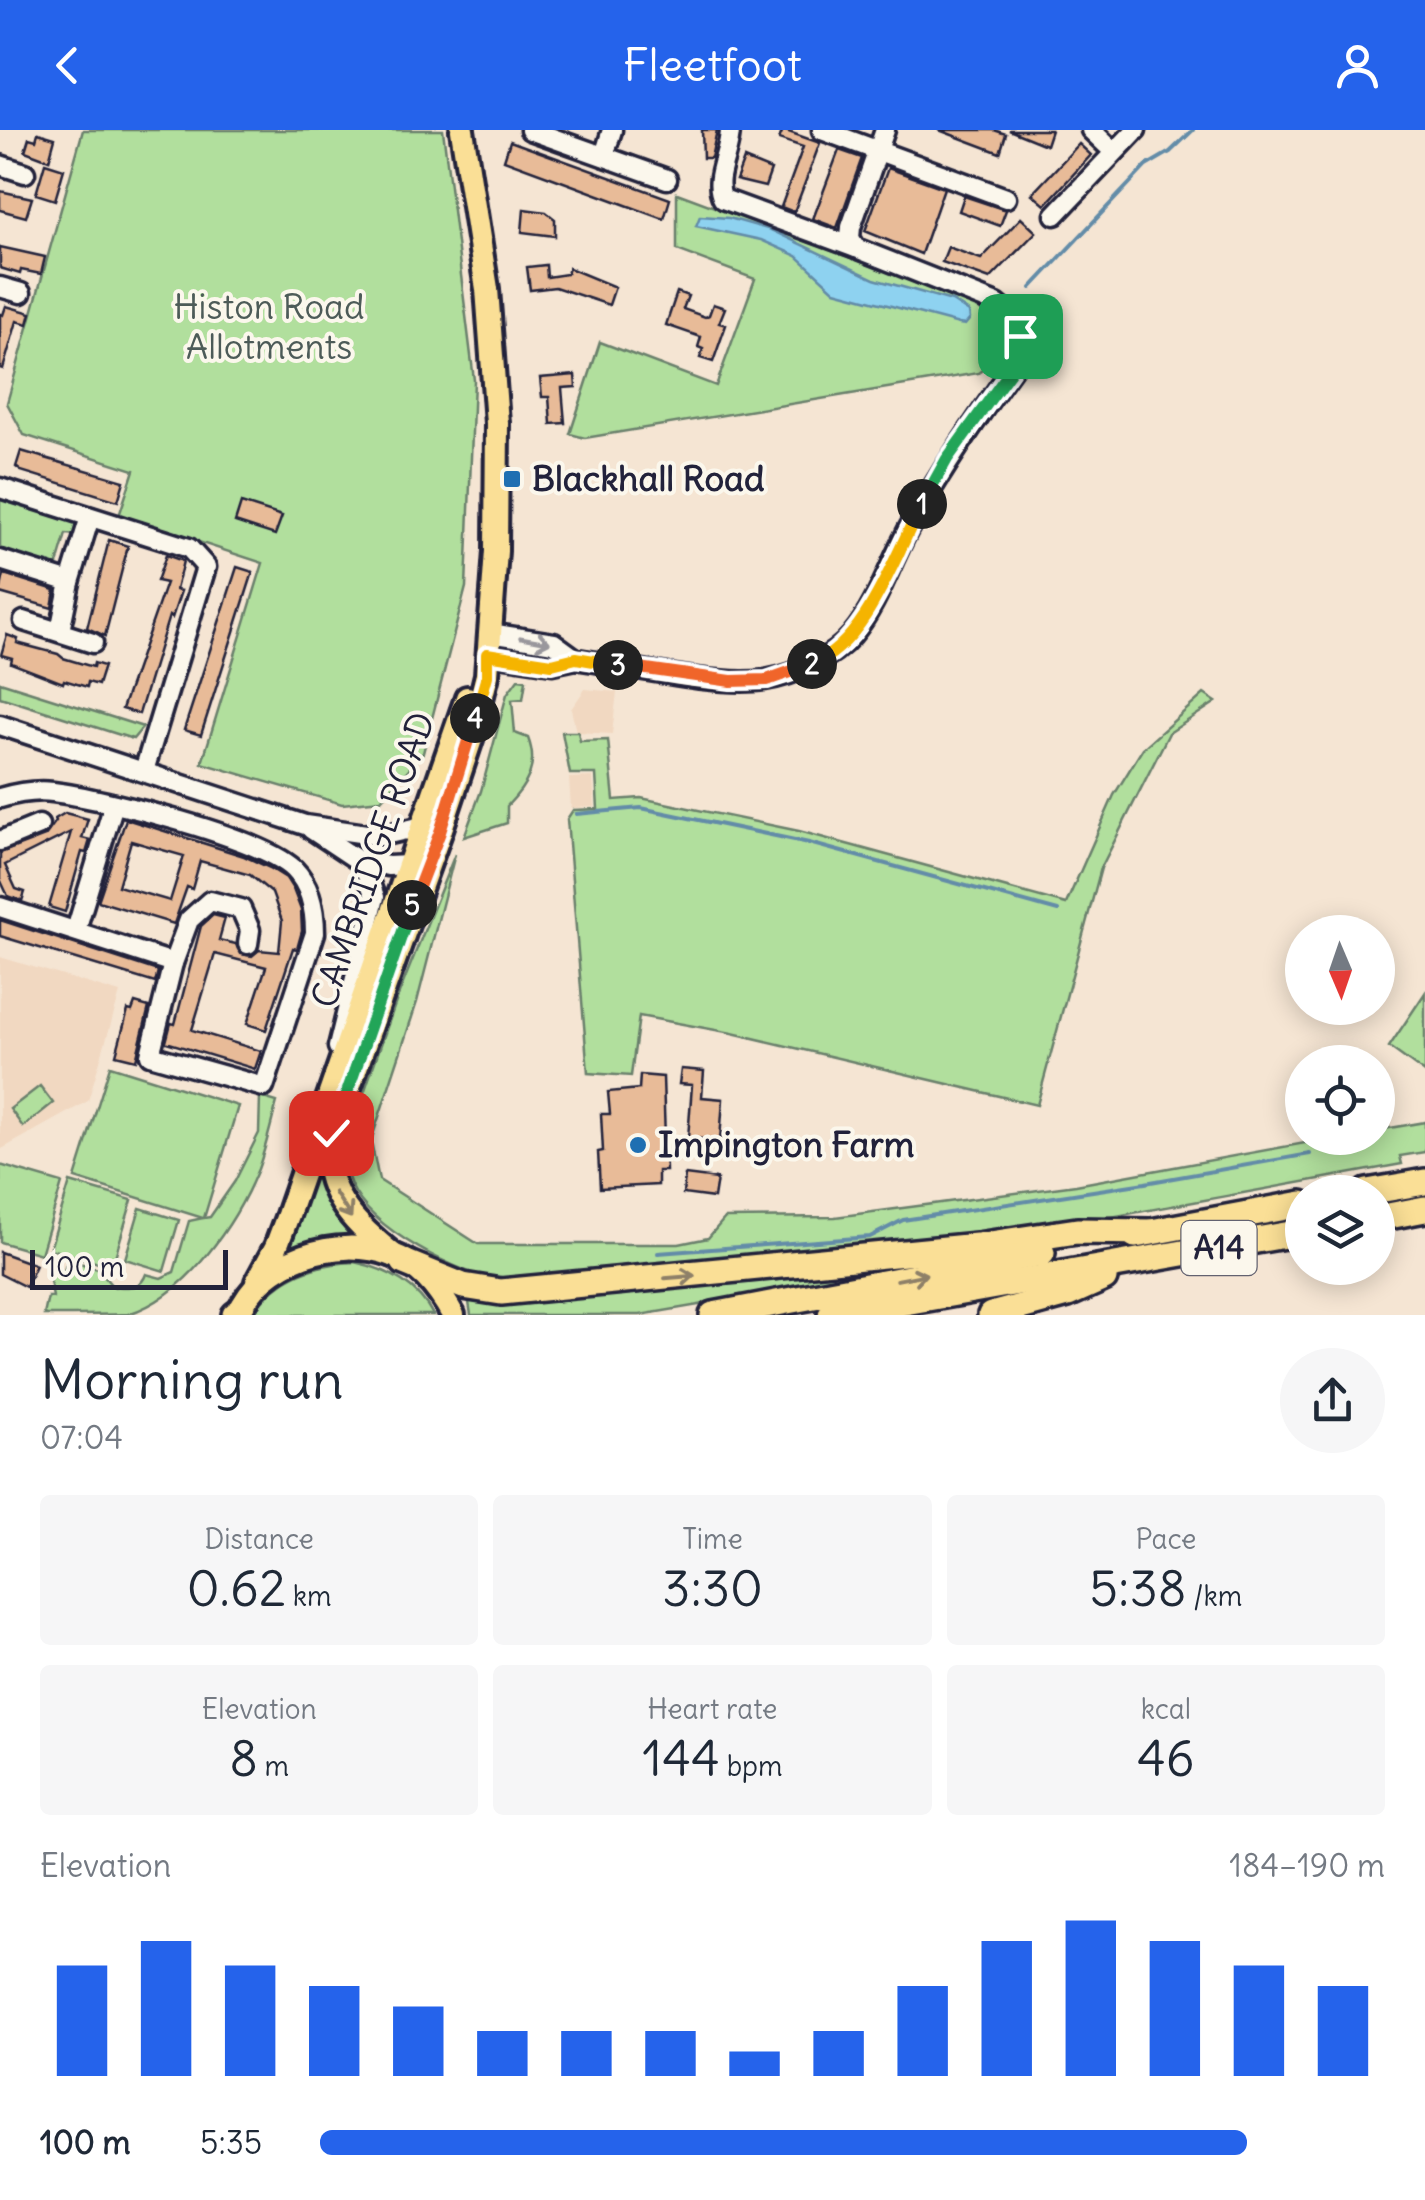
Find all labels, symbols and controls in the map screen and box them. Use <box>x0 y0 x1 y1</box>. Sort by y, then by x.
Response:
text: Fleetfoot <box>623 37 802 93</box>
icon: back <box>40 38 95 93</box>
icon: person <box>1330 38 1385 93</box>
park label: Histon Road Allotments <box>173 284 365 368</box>
pin <box>978 294 1063 379</box>
icon: arrive <box>993 309 1048 364</box>
place label: Blackhall Road <box>532 456 765 500</box>
marker: Blackhall Road <box>501 468 523 490</box>
pin: 1 <box>897 479 947 529</box>
text: 1 <box>916 486 928 522</box>
one-way arrow <box>519 631 551 650</box>
pin: 2 <box>787 639 837 689</box>
pin: 3 <box>593 640 643 690</box>
text: 2 <box>804 646 820 682</box>
text: 3 <box>610 647 626 683</box>
pin: 4 <box>450 693 500 743</box>
text: 4 <box>467 700 483 736</box>
street label: CAMBRIDGE ROAD <box>301 706 443 1013</box>
pin: 5 <box>387 880 437 930</box>
text: 5 <box>404 887 420 923</box>
north arrow <box>1285 915 1395 1025</box>
map controls <box>1285 915 1395 1285</box>
button: locate <box>1285 1045 1395 1155</box>
pin <box>289 1091 374 1176</box>
icon: check <box>304 1106 359 1161</box>
place label: Impington Farm <box>658 1122 914 1166</box>
marker: Impington Farm <box>627 1134 649 1156</box>
button: layers <box>1285 1175 1395 1285</box>
one-way arrow <box>332 1190 353 1218</box>
road number: A14 <box>1182 1221 1256 1275</box>
scale bar <box>30 1245 228 1290</box>
text: 100 m <box>45 1249 124 1285</box>
one-way arrow <box>663 1267 695 1286</box>
one-way arrow <box>895 1267 927 1286</box>
text: Morning run <box>40 1345 344 1414</box>
button: share <box>1280 1348 1385 1453</box>
text: 07:04 <box>40 1417 123 1458</box>
text: Distance <box>204 1521 314 1557</box>
text: Time <box>682 1521 743 1557</box>
text: Pace <box>1135 1521 1196 1557</box>
text: 0.62 <box>187 1557 286 1620</box>
text: 3:30 <box>662 1557 763 1620</box>
text: 5:38 <box>1089 1557 1187 1620</box>
text: km <box>286 1578 332 1614</box>
text: /km <box>1187 1578 1242 1614</box>
text: Elevation <box>202 1691 317 1727</box>
text: Heart rate <box>648 1691 777 1727</box>
text: kcal <box>1141 1691 1191 1727</box>
text: 8 <box>229 1727 258 1790</box>
text: 144 <box>642 1727 720 1790</box>
text: 46 <box>1137 1727 1195 1790</box>
text: m <box>258 1748 289 1784</box>
text: bpm <box>720 1748 783 1784</box>
text: Elevation <box>40 1845 171 1886</box>
text: 184–190 m <box>1229 1845 1385 1886</box>
text: 100 m <box>40 2122 131 2163</box>
text: 5:35 <box>200 2122 262 2163</box>

